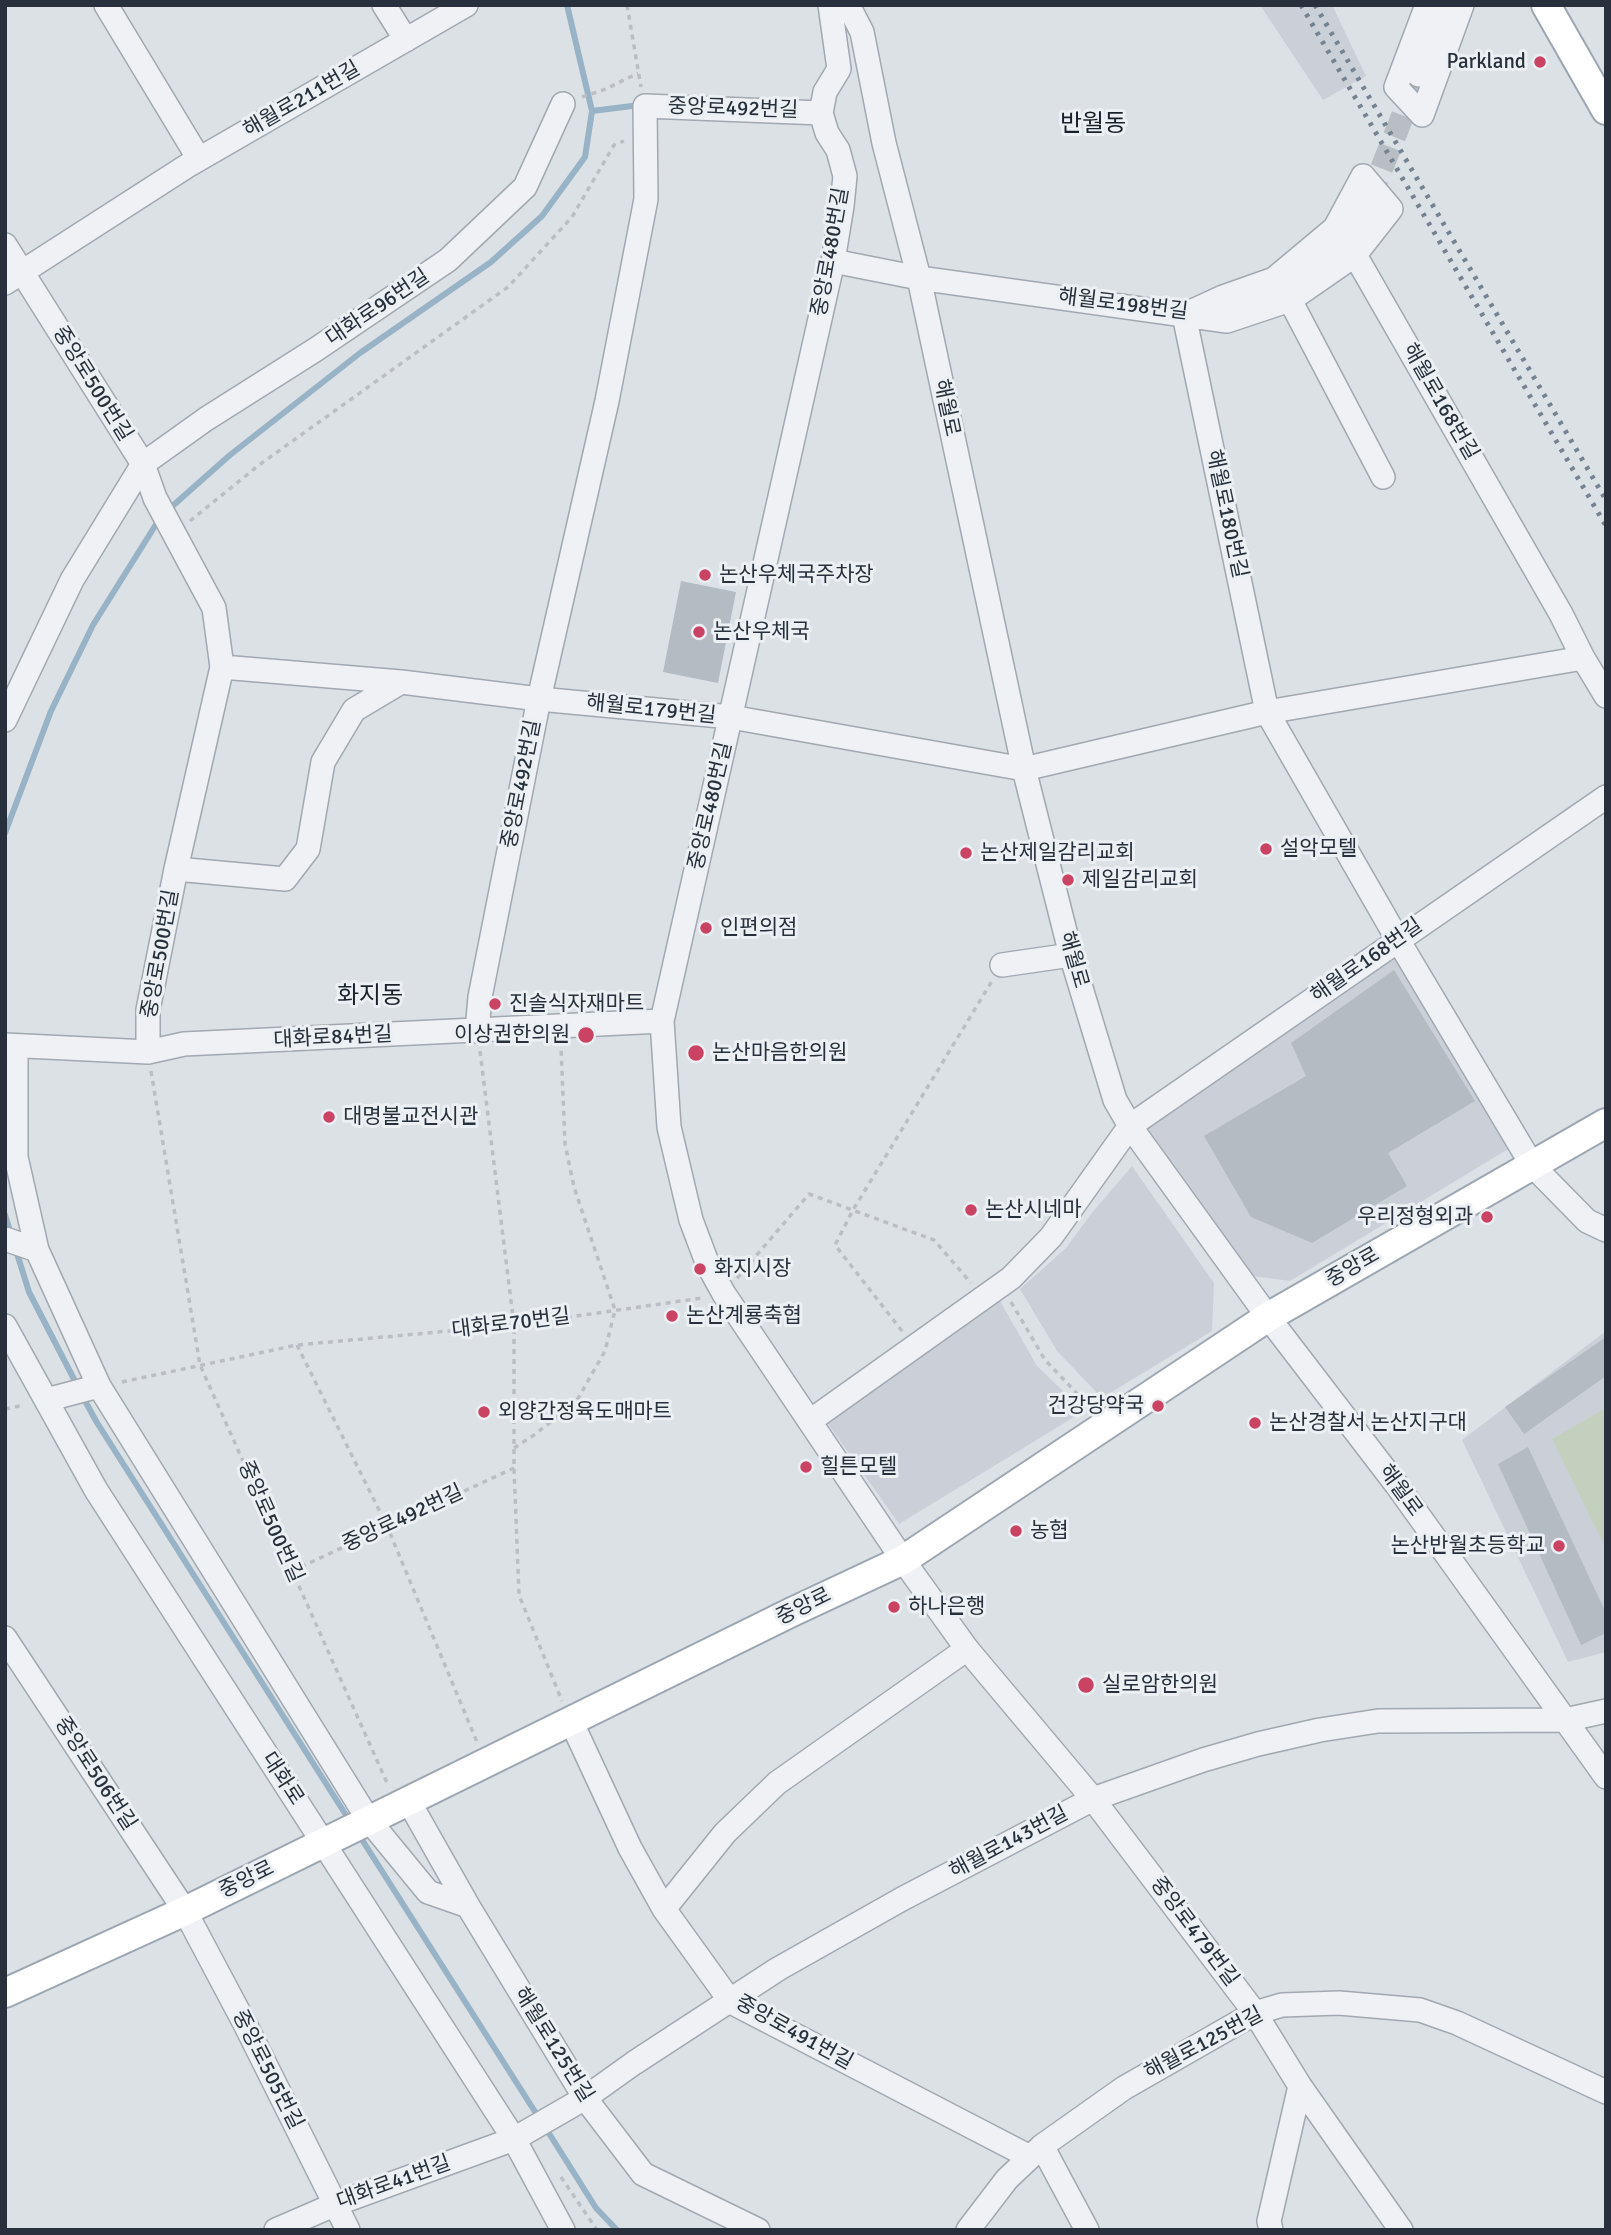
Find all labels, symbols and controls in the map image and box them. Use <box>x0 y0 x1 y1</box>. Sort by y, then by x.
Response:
place label: Parkland <box>1447 49 1526 75</box>
marker: Parkland <box>1532 54 1548 70</box>
street label: 해월로211번길 <box>239 56 365 144</box>
street label: 중앙로492번길 <box>667 94 799 124</box>
district label: 반월동 <box>1060 111 1126 139</box>
street label: 중앙로480번길 <box>807 185 855 319</box>
street label: 대화로96번길 <box>322 264 434 352</box>
street label: 해월로198번길 <box>1057 285 1189 325</box>
street label: 중앙로500번길 <box>47 322 137 446</box>
street label: 해월로168번길 <box>1396 339 1484 465</box>
street label: 해월로 <box>928 377 964 439</box>
street label: 해월로180번길 <box>1200 447 1252 581</box>
place label: 논산우체국주차장 <box>719 562 874 588</box>
marker: 논산우체국주차장 <box>697 567 713 583</box>
place label: 논산우체국 <box>713 619 810 645</box>
marker: 논산우체국 <box>691 624 707 640</box>
street label: 해월로179번길 <box>585 691 717 729</box>
street label: 중앙로492번길 <box>497 717 547 851</box>
street label: 중앙로480번길 <box>684 740 738 872</box>
place label: 설악모텔 <box>1280 836 1357 862</box>
place label: 논산제일감리교회 <box>980 840 1135 866</box>
marker: 설악모텔 <box>1258 841 1274 857</box>
marker: 논산제일감리교회 <box>958 845 974 861</box>
place label: 제일감리교회 <box>1082 867 1198 893</box>
marker: 제일감리교회 <box>1060 872 1076 888</box>
street label: 중앙로500번길 <box>137 887 185 1021</box>
street label: 해월로168번길 <box>1306 913 1428 1009</box>
place label: 인편의점 <box>720 915 797 941</box>
marker: 인편의점 <box>698 920 714 936</box>
street label: 해월로 <box>1053 929 1093 991</box>
district label: 화지동 <box>337 983 403 1011</box>
place label: 진솔식자재마트 <box>509 991 644 1017</box>
marker: 진솔식자재마트 <box>487 996 503 1012</box>
street label: 대화로84번길 <box>273 1022 393 1054</box>
place label: 이상권한의원 <box>454 1022 570 1048</box>
marker: 이상권한의원 <box>576 1025 596 1045</box>
place label: 논산마음한의원 <box>712 1040 847 1066</box>
marker: 논산마음한의원 <box>686 1043 706 1063</box>
place label: 대명불교전시관 <box>343 1104 478 1130</box>
marker: 대명불교전시관 <box>321 1109 337 1125</box>
place label: 논산시네마 <box>985 1197 1082 1223</box>
marker: 논산시네마 <box>963 1202 979 1218</box>
place label: 우리정형외과 <box>1357 1204 1473 1230</box>
marker: 우리정형외과 <box>1479 1209 1495 1225</box>
street label: 중앙로 <box>1322 1243 1384 1293</box>
place label: 화지시장 <box>714 1256 791 1282</box>
marker: 화지시장 <box>692 1261 708 1277</box>
place label: 논산계룡축협 <box>686 1303 802 1329</box>
street label: 대화로70번길 <box>450 1304 572 1344</box>
marker: 논산계룡축협 <box>664 1308 680 1324</box>
place label: 건강당약국 <box>1047 1393 1144 1419</box>
marker: 건강당약국 <box>1150 1398 1166 1414</box>
place label: 외양간정육도매마트 <box>498 1399 672 1425</box>
marker: 외양간정육도매마트 <box>476 1404 492 1420</box>
place label: 논산경찰서 논산지구대 <box>1269 1410 1467 1436</box>
marker: 논산경찰서 논산지구대 <box>1247 1415 1263 1431</box>
place label: 힐튼모텔 <box>820 1454 897 1480</box>
street label: 중앙로500번길 <box>232 1457 308 1587</box>
marker: 힐튼모텔 <box>798 1459 814 1475</box>
street label: 해월로 <box>1373 1460 1427 1522</box>
street label: 중앙로492번길 <box>338 1480 468 1558</box>
place label: 농협 <box>1030 1518 1069 1544</box>
marker: 농협 <box>1008 1523 1024 1539</box>
place label: 논산반월초등학교 <box>1390 1533 1545 1559</box>
marker: 논산반월초등학교 <box>1551 1538 1567 1554</box>
street label: 중앙로 <box>772 1583 836 1631</box>
place label: 하나은행 <box>908 1594 985 1620</box>
marker: 하나은행 <box>886 1599 902 1615</box>
place label: 실로암한의원 <box>1102 1672 1218 1698</box>
marker: 실로암한의원 <box>1076 1675 1096 1695</box>
street label: 중앙로506번길 <box>49 1712 141 1836</box>
street label: 대화로 <box>256 1748 308 1810</box>
street label: 해월로143번길 <box>945 1801 1073 1885</box>
street label: 중앙로 <box>215 1856 279 1904</box>
street label: 중앙로479번길 <box>1145 1872 1243 1992</box>
street label: 해월로125번길 <box>508 1983 598 2107</box>
street label: 중앙로491번길 <box>731 1990 857 2076</box>
street label: 해월로125번길 <box>1140 2002 1268 2086</box>
street label: 중앙로505번길 <box>226 2006 308 2134</box>
street label: 대화로41번길 <box>334 2151 454 2215</box>

